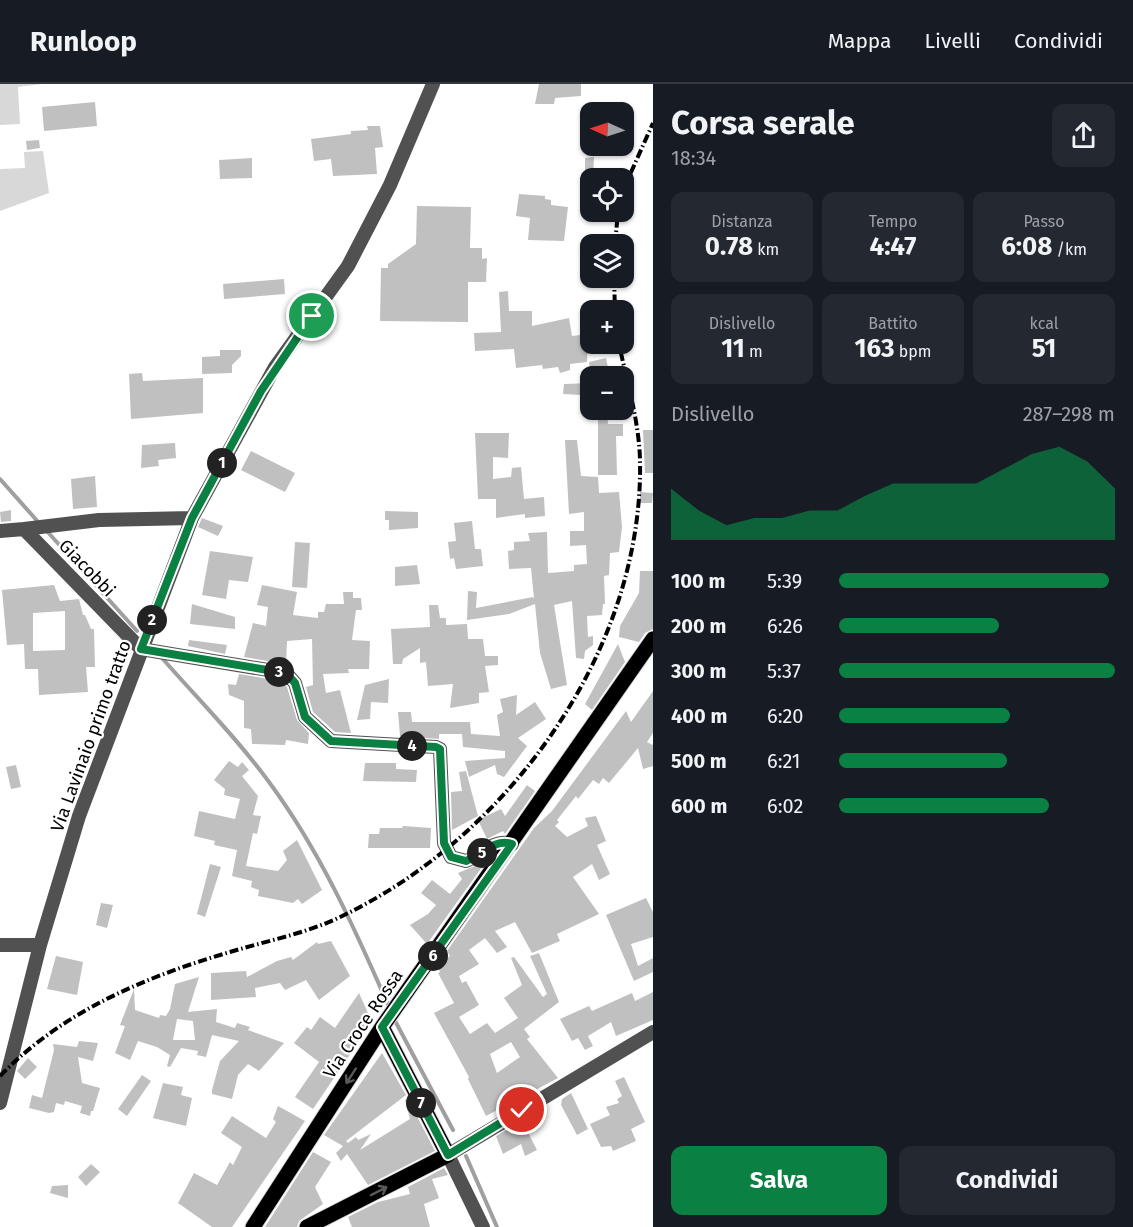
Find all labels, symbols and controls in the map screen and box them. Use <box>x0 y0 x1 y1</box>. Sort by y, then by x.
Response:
text: Runloop <box>30 25 137 58</box>
text: Mappa <box>828 28 892 54</box>
text: Livelli <box>925 28 981 54</box>
text: Condividi <box>1014 28 1103 54</box>
north arrow <box>580 102 634 156</box>
map controls <box>580 102 634 420</box>
text: Corsa serale <box>671 103 855 143</box>
button: share <box>1052 104 1115 167</box>
text: 18:34 <box>671 146 716 170</box>
button: locate <box>580 168 634 222</box>
text: Distanza <box>711 212 773 231</box>
text: Tempo <box>869 212 917 231</box>
text: Passo <box>1023 212 1065 231</box>
text: 0.78 <box>705 231 753 262</box>
text: 4:47 <box>870 231 916 262</box>
text: 6:08 <box>1001 231 1052 262</box>
button: layers <box>580 234 634 288</box>
text: km <box>753 240 779 259</box>
text: /km <box>1052 240 1087 259</box>
pin <box>286 290 337 341</box>
icon: arrive <box>295 299 328 332</box>
button: + <box>580 300 634 354</box>
text: Dislivello <box>709 314 775 333</box>
text: Battito <box>868 314 918 333</box>
text: kcal <box>1030 314 1058 333</box>
text: 11 <box>721 333 745 364</box>
text: 163 <box>855 333 895 364</box>
text: 51 <box>1032 333 1056 364</box>
text: m <box>745 342 763 361</box>
text: bpm <box>895 342 931 361</box>
button: − <box>580 366 634 420</box>
text: Dislivello <box>671 402 754 426</box>
text: 287–298 m <box>1023 402 1115 426</box>
pin: 1 <box>207 448 237 478</box>
text: 1 <box>218 453 226 472</box>
street label: Giacobbi <box>54 535 120 601</box>
text: 100 m <box>671 569 725 593</box>
text: 5:39 <box>767 569 802 593</box>
pin: 2 <box>137 605 167 635</box>
text: 2 <box>148 610 156 629</box>
text: 200 m <box>671 614 726 638</box>
text: 6:26 <box>767 614 803 638</box>
street label: Via Lavinaio primo tratto <box>46 637 136 835</box>
pin: 3 <box>264 657 294 687</box>
text: 300 m <box>671 659 726 683</box>
text: 5:37 <box>767 659 801 683</box>
text: 3 <box>275 662 283 681</box>
text: 400 m <box>671 704 727 728</box>
text: 6:20 <box>767 704 804 728</box>
pin: 4 <box>397 731 427 761</box>
text: 4 <box>407 736 417 755</box>
text: 500 m <box>671 749 727 773</box>
text: 6:21 <box>767 749 801 773</box>
text: 600 m <box>671 794 727 818</box>
text: 6:02 <box>767 794 803 818</box>
pin: 5 <box>467 838 497 868</box>
text: 5 <box>478 843 486 862</box>
pin: 6 <box>418 941 448 971</box>
text: 6 <box>428 946 438 965</box>
street label: Via Croce Rossa <box>318 965 408 1083</box>
one-way arrow <box>344 1068 357 1085</box>
pin <box>496 1084 547 1135</box>
pin: 7 <box>406 1088 436 1118</box>
text: 7 <box>417 1093 425 1112</box>
icon: check <box>505 1093 538 1126</box>
button: Salva <box>671 1146 887 1215</box>
button: Condividi <box>899 1146 1115 1215</box>
one-way arrow <box>370 1184 388 1196</box>

